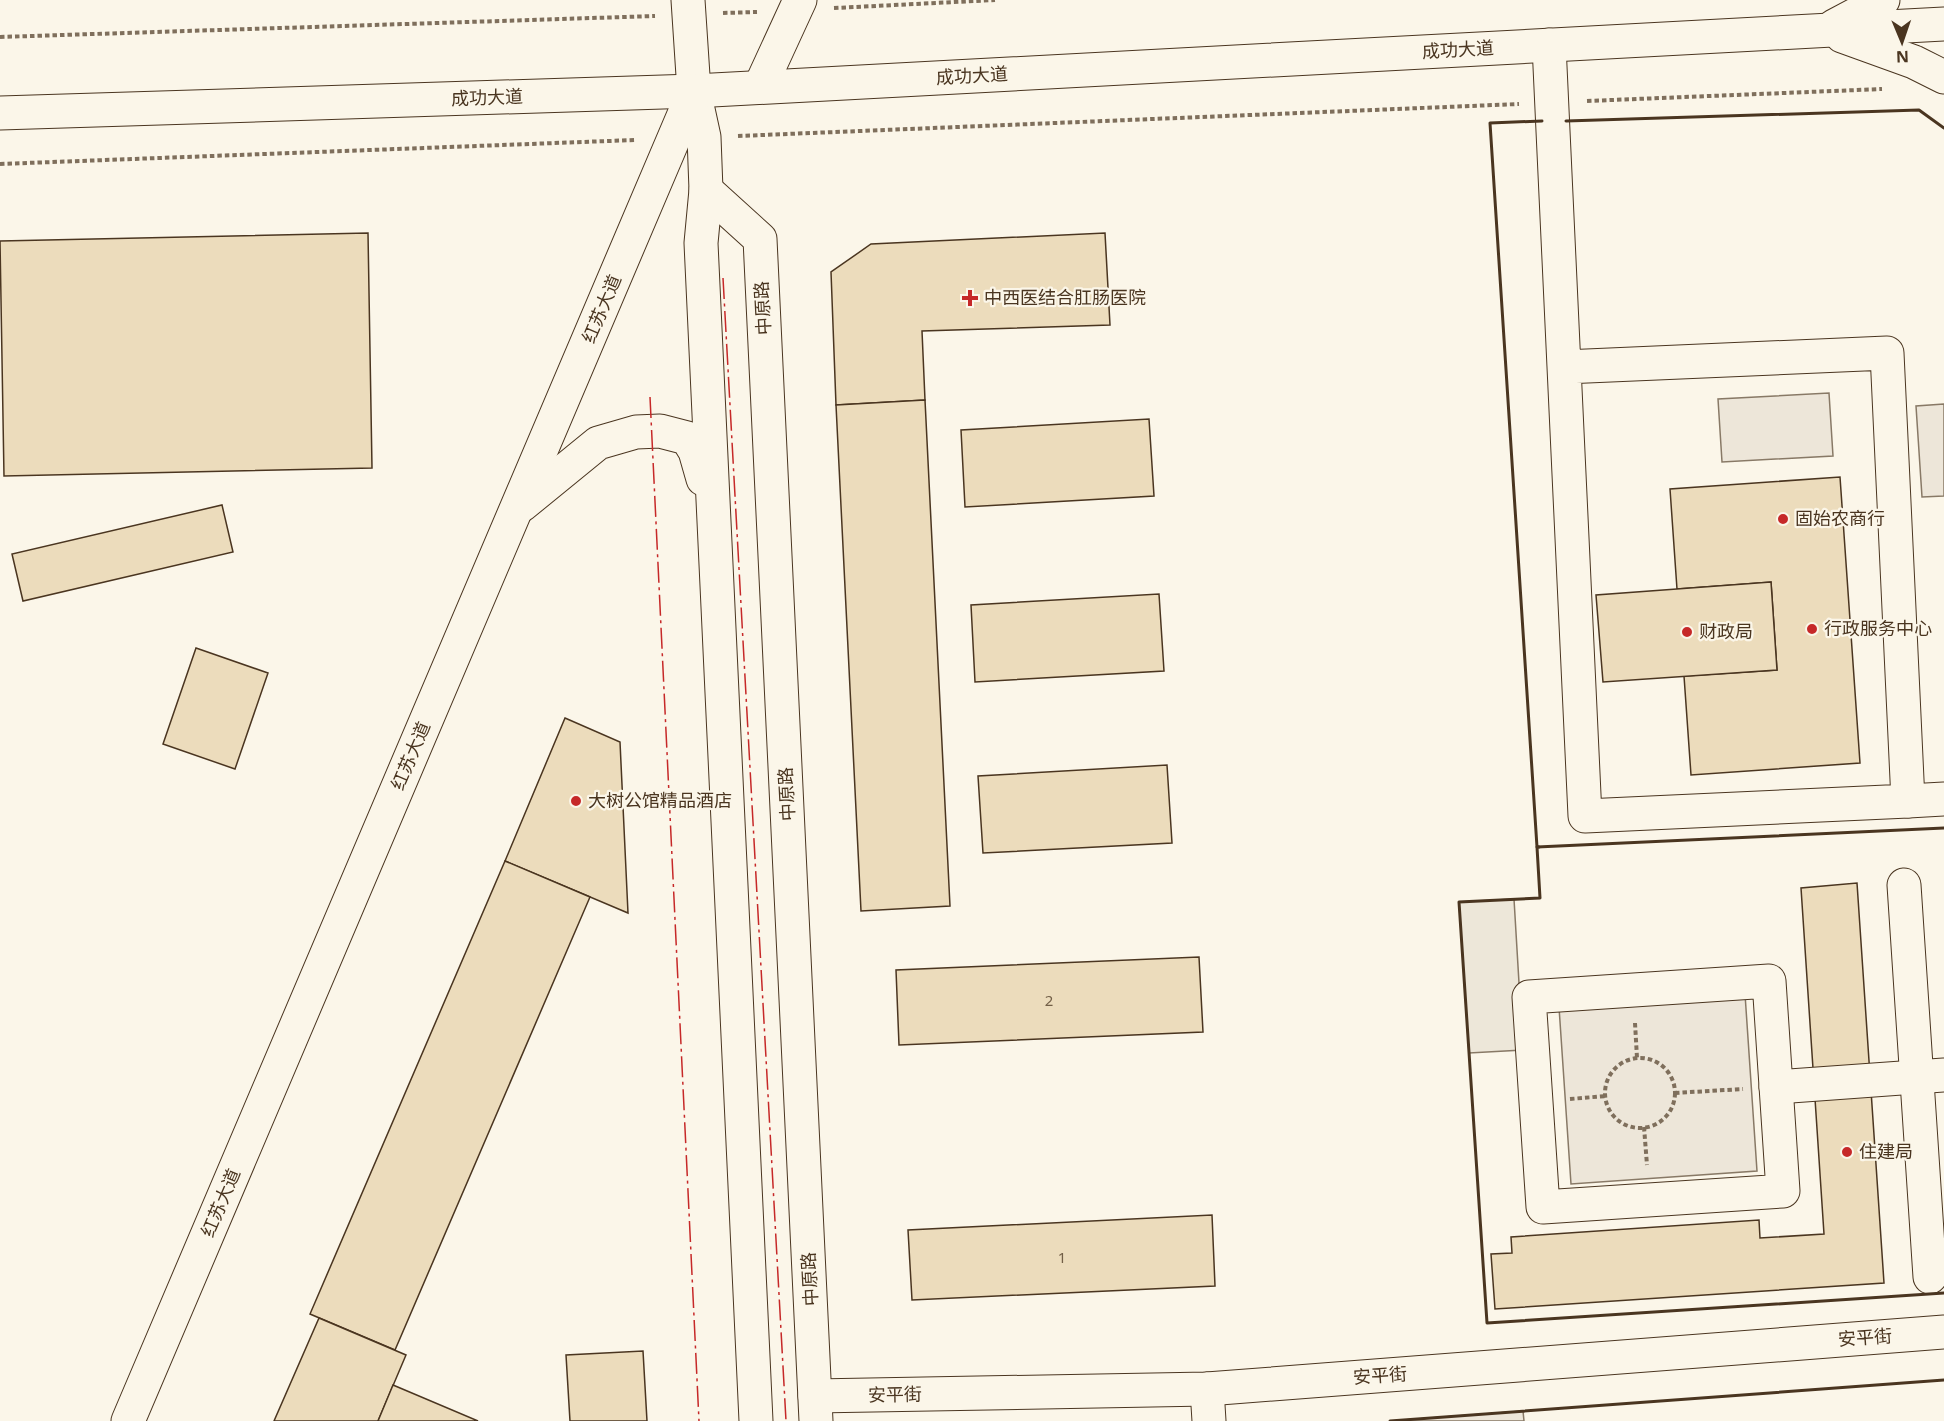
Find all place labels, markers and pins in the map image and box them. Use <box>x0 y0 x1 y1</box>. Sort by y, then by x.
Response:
place label: 中西医结合肛肠医院 <box>984 285 1146 309</box>
marker: 中西医结合肛肠医院 <box>961 289 979 307</box>
place label: 固始农商行 <box>1795 506 1885 530</box>
marker: 固始农商行 <box>1776 512 1790 526</box>
place label: 行政服务中心 <box>1824 616 1932 640</box>
place label: 财政局 <box>1699 619 1753 643</box>
marker: 行政服务中心 <box>1805 622 1819 636</box>
marker: 财政局 <box>1680 625 1694 639</box>
place label: 大树公馆精品酒店 <box>588 788 732 812</box>
marker: 大树公馆精品酒店 <box>569 794 583 808</box>
place label: 住建局 <box>1859 1139 1913 1163</box>
marker: 住建局 <box>1840 1145 1854 1159</box>

